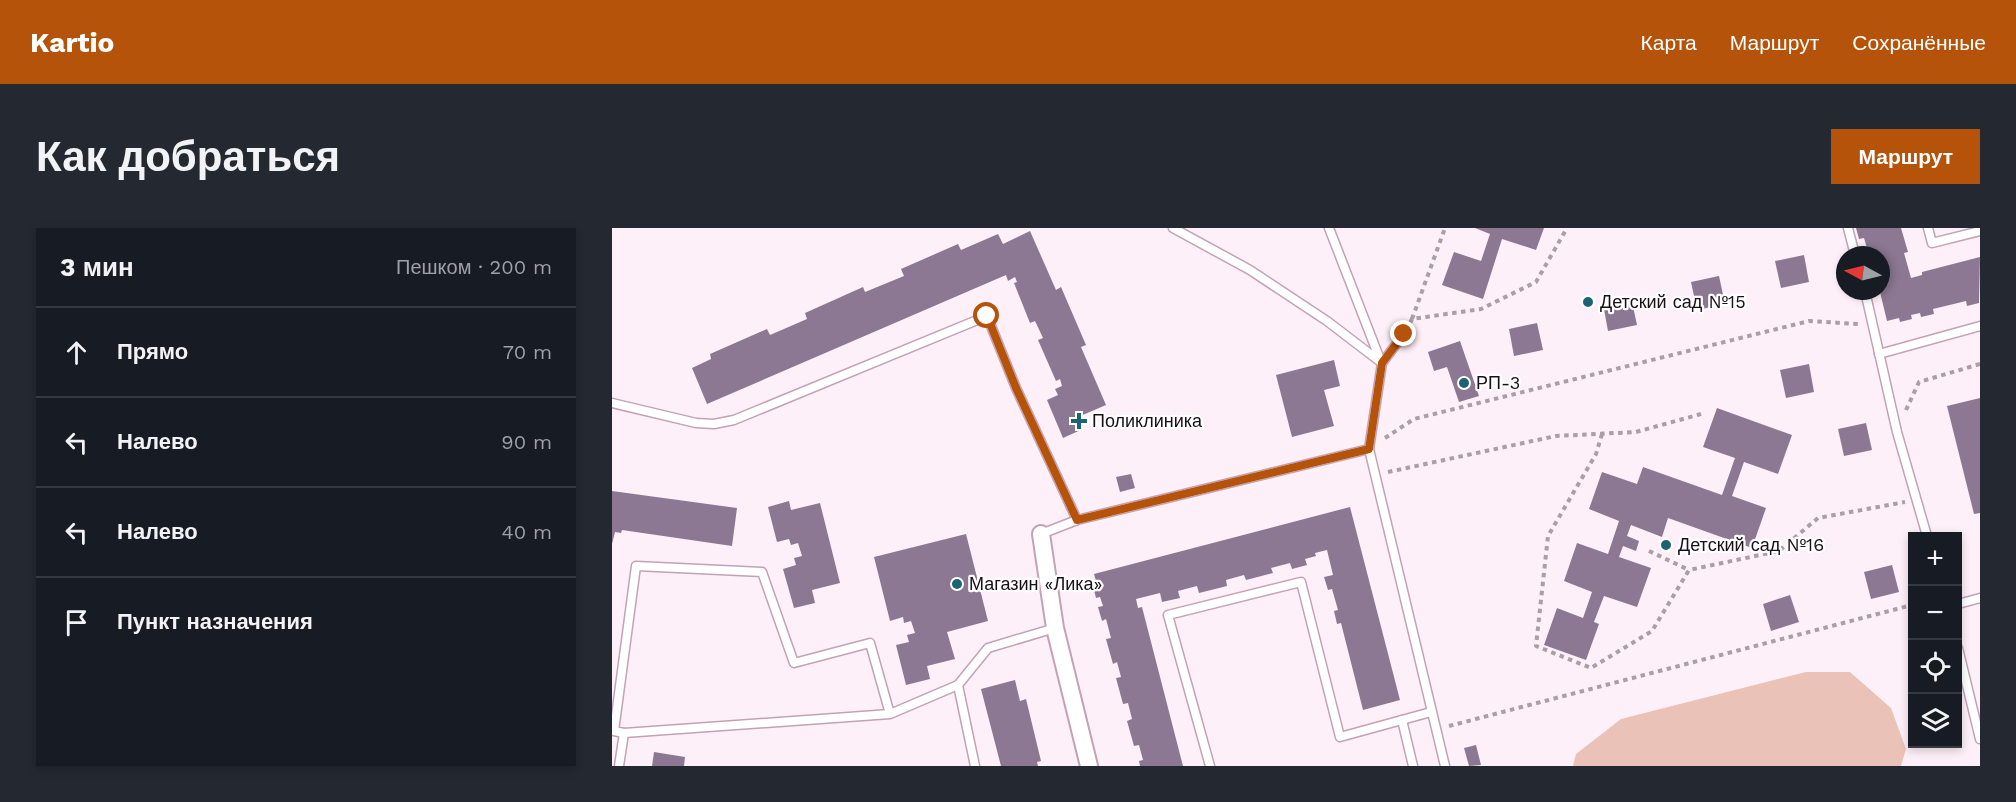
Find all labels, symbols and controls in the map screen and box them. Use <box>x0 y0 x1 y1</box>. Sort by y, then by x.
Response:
text: Kartio <box>30 26 114 59</box>
text: Карта <box>1641 30 1697 55</box>
text: Маршрут <box>1730 30 1819 55</box>
text: Сохранённые <box>1852 30 1986 55</box>
button: Маршрут <box>1831 129 1980 184</box>
text: Как добраться <box>36 132 340 181</box>
north arrow <box>1836 246 1890 300</box>
text: 3 мин <box>60 252 134 282</box>
text: Пешком · 200 m <box>396 255 552 279</box>
place label: Детский сад №15 <box>1600 291 1746 312</box>
marker: Детский сад №15 <box>1581 295 1595 309</box>
route start <box>973 302 999 328</box>
route end <box>1390 320 1416 346</box>
icon: ahead <box>60 336 93 369</box>
text: Прямо <box>117 339 188 364</box>
text: 70 m <box>503 340 552 364</box>
place label: РП-3 <box>1476 372 1520 393</box>
marker: РП-3 <box>1457 376 1471 390</box>
place label: Поликлиника <box>1092 410 1203 431</box>
marker: Поликлиника <box>1070 412 1088 430</box>
icon: left <box>60 426 93 459</box>
text: Налево <box>117 429 198 454</box>
text: 90 m <box>501 430 552 454</box>
icon: left <box>60 516 93 549</box>
text: Налево <box>117 519 198 544</box>
text: 40 m <box>501 520 552 544</box>
map controls <box>1908 532 1962 748</box>
button: + <box>1908 532 1962 586</box>
place label: Детский сад №16 <box>1678 534 1824 555</box>
marker: Детский сад №16 <box>1659 538 1673 552</box>
place label: Магазин «Лика» <box>969 573 1102 594</box>
marker: Магазин «Лика» <box>950 577 964 591</box>
button: − <box>1908 586 1962 640</box>
icon: arrive <box>60 606 93 639</box>
text: Пункт назначения <box>117 609 313 634</box>
button: locate <box>1908 640 1962 694</box>
button: layers <box>1908 694 1962 748</box>

